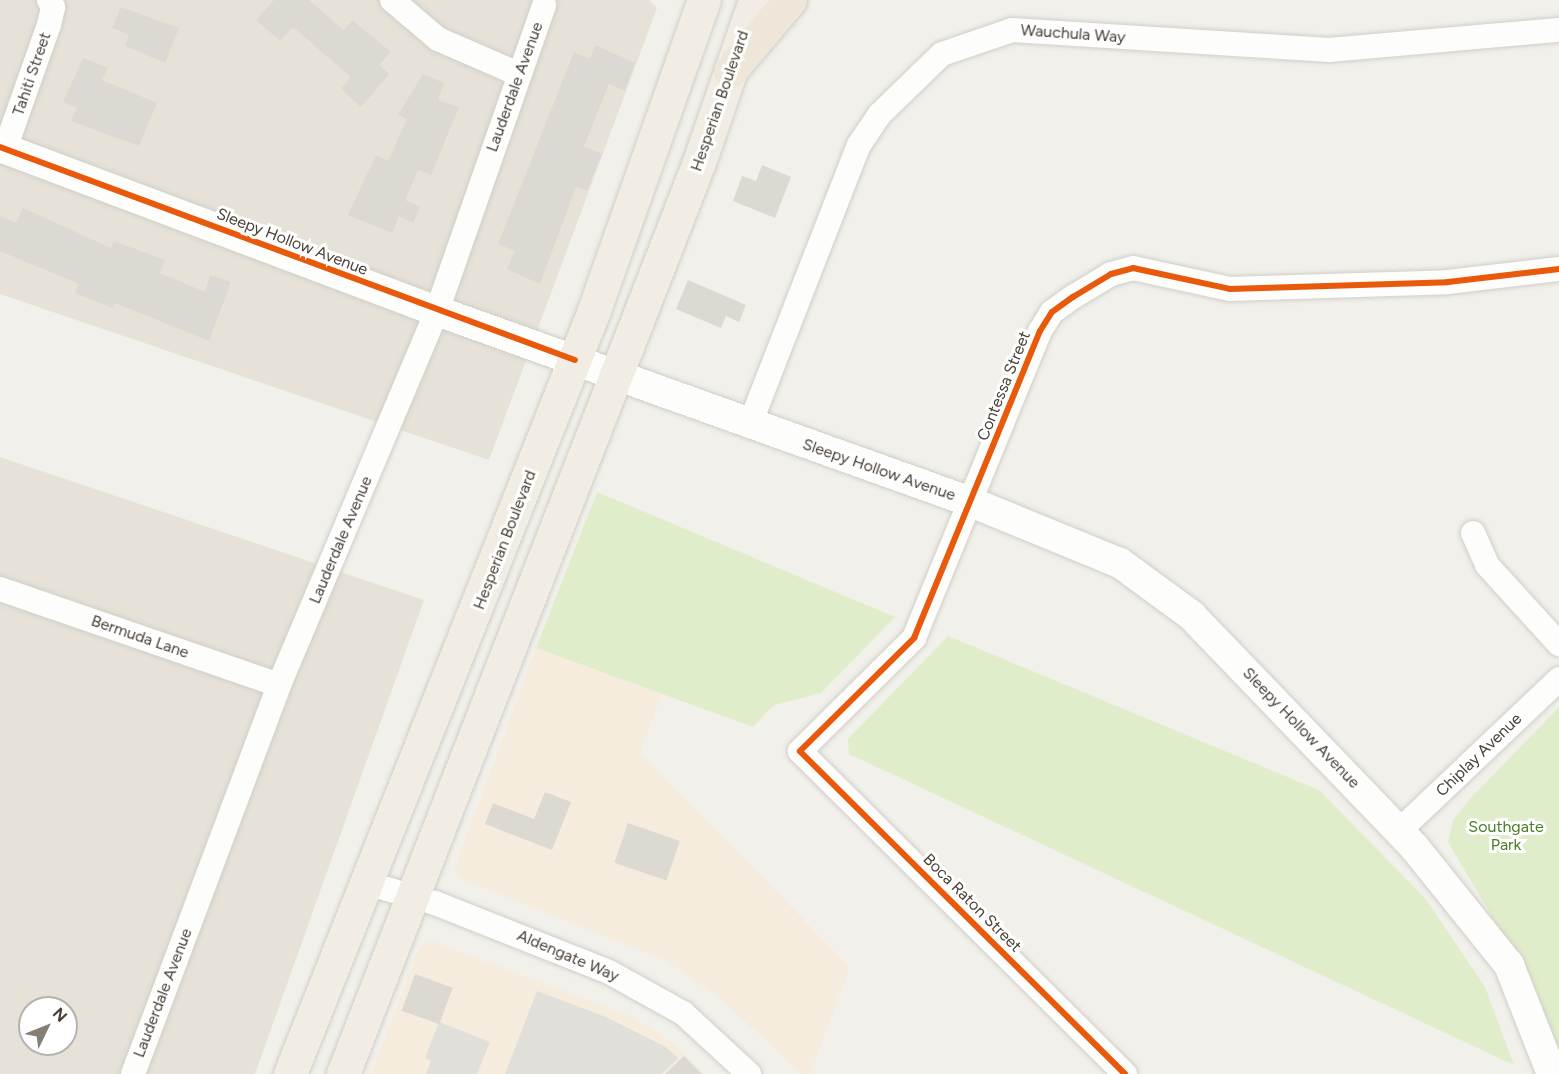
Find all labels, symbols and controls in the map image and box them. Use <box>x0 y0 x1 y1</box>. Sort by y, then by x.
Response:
street label: Lauderdale Avenue <box>483 19 547 155</box>
street label: Wauchula Way <box>1020 21 1126 47</box>
street label: Hesperian Boulevard <box>687 28 753 174</box>
street label: Tahiti Street <box>9 30 55 118</box>
street label: Sleepy Hollow Avenue <box>214 204 370 280</box>
street label: Contessa Street <box>973 328 1035 444</box>
street label: Sleepy Hollow Avenue <box>800 435 958 505</box>
street label: Hesperian Boulevard <box>470 468 540 612</box>
street label: Lauderdale Avenue <box>305 473 377 607</box>
street label: Bermuda Lane <box>89 611 191 663</box>
street label: Sleepy Hollow Avenue <box>1238 664 1364 792</box>
street label: Chiplay Avenue <box>1432 709 1526 801</box>
park label: Southgate Park <box>1468 817 1544 855</box>
street label: Boca Raton Street <box>919 850 1025 956</box>
street label: Lauderdale Avenue <box>130 926 196 1060</box>
street label: Aldengate Way <box>514 926 622 986</box>
north arrow <box>18 996 78 1056</box>
text: N <box>49 1004 71 1026</box>

